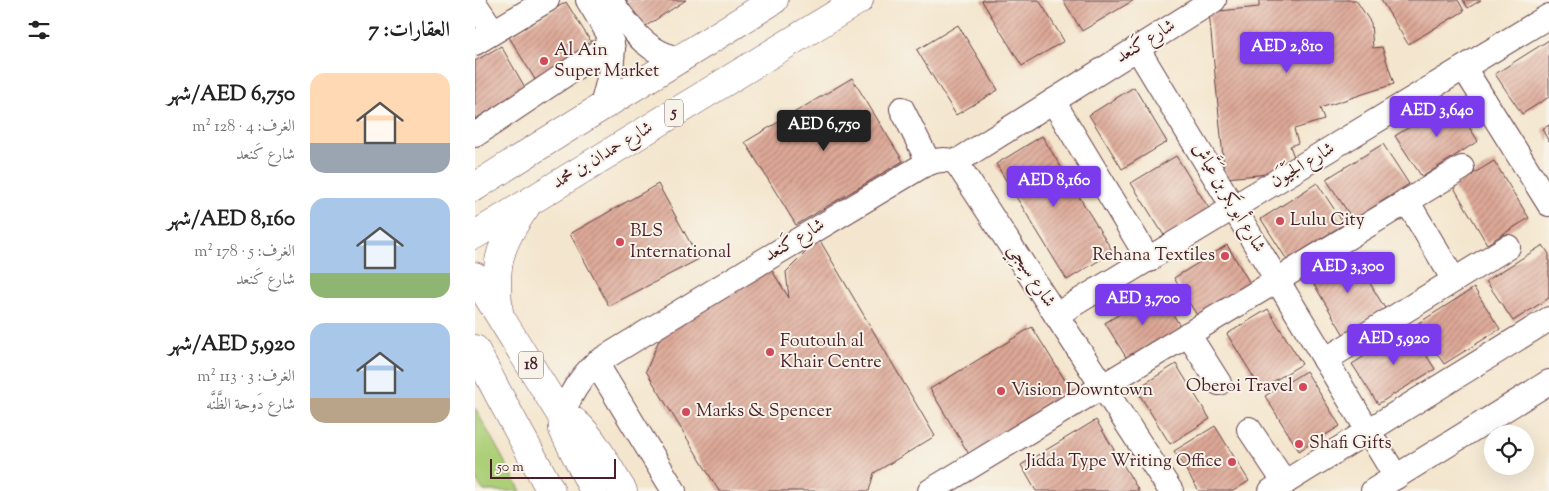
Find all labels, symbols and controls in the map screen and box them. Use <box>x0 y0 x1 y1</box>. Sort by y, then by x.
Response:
street label: شارع كَنعد <box>1110 12 1181 71</box>
icon: filters <box>25 16 53 44</box>
text: العقارات: 7 <box>368 16 450 46</box>
pin: AED 2,810 <box>1230 32 1344 74</box>
text: AED 2,810 <box>1251 36 1323 59</box>
place label: Al Ain Super Market <box>554 38 659 85</box>
marker: Al Ain Super Market <box>538 55 550 67</box>
text: AED 6,750/شهر <box>167 80 295 110</box>
icon: home <box>350 93 410 153</box>
pin: AED 3,640 <box>1380 96 1494 138</box>
road number: 5 <box>665 100 683 126</box>
text: AED 3,640 <box>1401 100 1473 123</box>
pin: AED 6,750 <box>767 110 881 152</box>
text: AED 6,750 <box>788 114 860 137</box>
text: الغرف: 4 · 128 m² <box>192 116 295 139</box>
street label: شارع حمدان بن محمد <box>548 116 658 196</box>
street label: شارع الجَيْوَن <box>1264 134 1340 195</box>
street label: شارع أبو بَكر بن عَيَّاش <box>1185 136 1274 258</box>
text: شارع كَنعد <box>236 144 295 167</box>
pin: AED 8,160 <box>997 166 1111 208</box>
text: AED 8,160 <box>1018 170 1090 193</box>
text: AED 8,160/شهر <box>167 205 295 235</box>
place label: Lulu City <box>1290 208 1365 234</box>
street label: شارع كَنعد <box>759 211 830 269</box>
marker: Lulu City <box>1274 215 1286 227</box>
icon: home <box>350 218 410 278</box>
place label: BLS International <box>630 219 731 266</box>
marker: BLS International <box>614 236 626 248</box>
street label: شارع سِيجِي <box>999 239 1061 314</box>
text: الغرف: 5 · 178 m² <box>194 241 295 264</box>
place label: Rehana Textiles <box>1092 243 1215 269</box>
marker: Rehana Textiles <box>1219 250 1231 262</box>
pin: AED 3,300 <box>1291 252 1405 294</box>
text: AED 3,300 <box>1312 256 1384 279</box>
text: شارع كَنعد <box>236 269 295 292</box>
pin: AED 3,700 <box>1086 284 1200 326</box>
text: AED 3,700 <box>1106 288 1180 311</box>
pin: AED 5,920 <box>1337 324 1451 366</box>
text: AED 5,920 <box>1358 328 1430 351</box>
place label: Foutouh al Khair Centre <box>780 329 882 376</box>
text: AED 5,920/شهر <box>168 330 295 360</box>
icon: home <box>350 343 410 403</box>
marker: Foutouh al Khair Centre <box>764 346 776 358</box>
road number: 18 <box>519 352 543 378</box>
text: الغرف: 3 · 113 m² <box>197 366 295 389</box>
place label: Oberoi Travel <box>1186 374 1293 400</box>
place label: Vision Downtown <box>1011 378 1153 404</box>
marker: Oberoi Travel <box>1297 381 1309 393</box>
marker: Vision Downtown <box>995 385 1007 397</box>
text: شارع دَوحة الظَّنَّه <box>206 394 295 417</box>
place label: Marks & Spencer <box>696 399 832 425</box>
marker: Marks & Spencer <box>680 406 692 418</box>
map controls <box>1484 425 1534 475</box>
button: locate <box>1484 425 1534 475</box>
place label: Shafi Gifts <box>1309 431 1391 457</box>
marker: Shafi Gifts <box>1293 438 1305 450</box>
place label: Jidda Type Writing Office <box>1025 449 1222 475</box>
scale bar <box>490 456 616 479</box>
marker: Jidda Type Writing Office <box>1226 456 1238 468</box>
text: 50 m <box>497 458 524 478</box>

